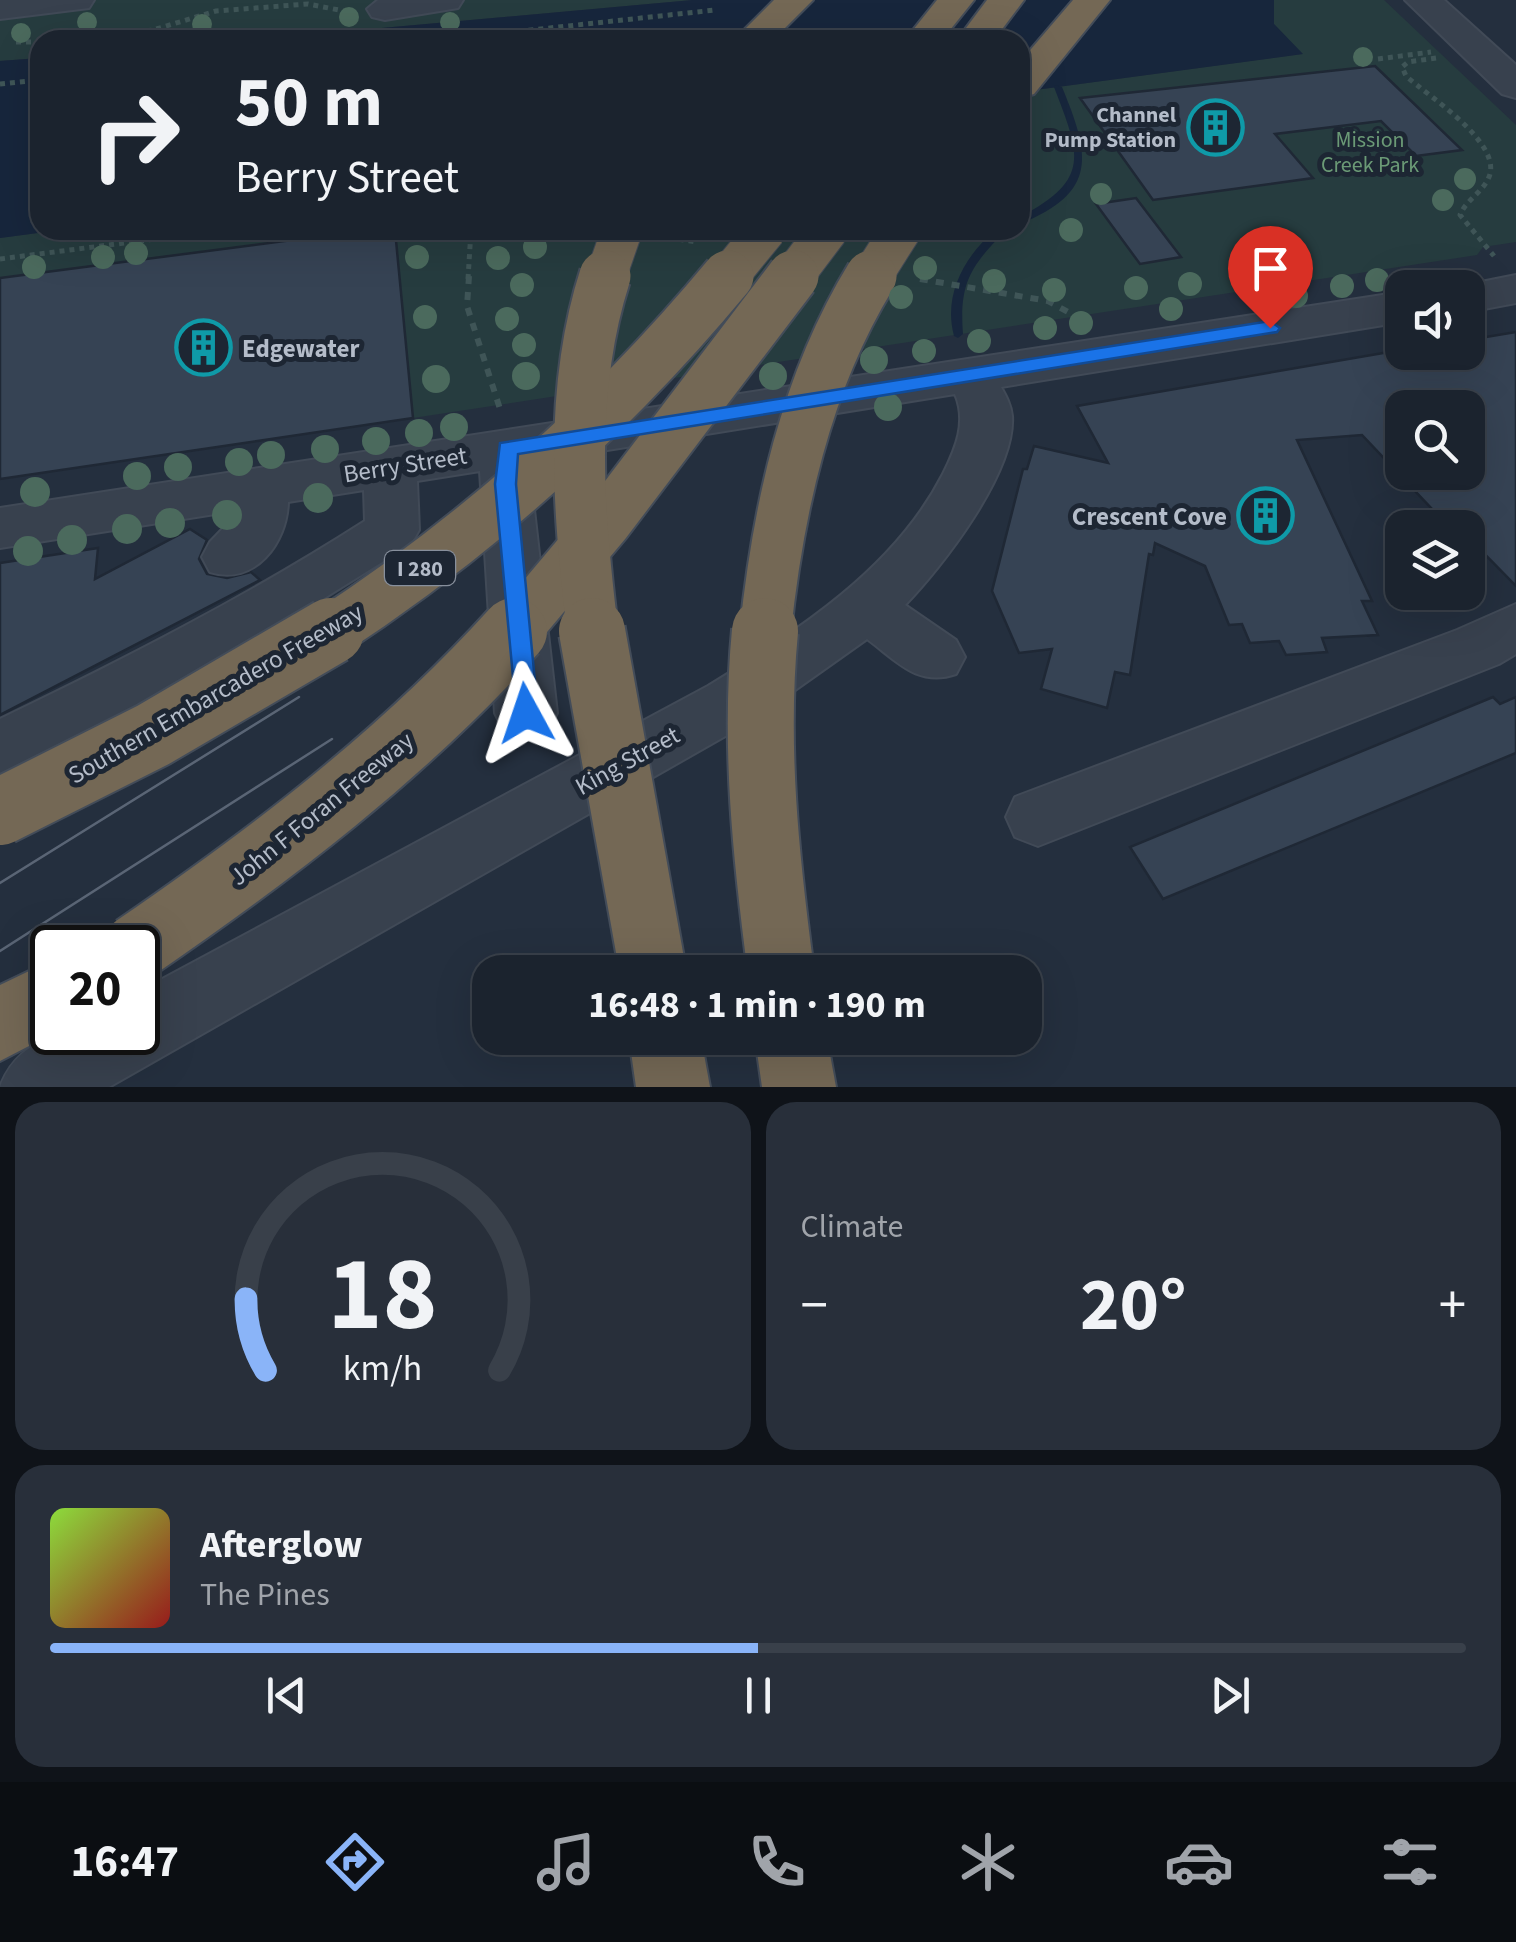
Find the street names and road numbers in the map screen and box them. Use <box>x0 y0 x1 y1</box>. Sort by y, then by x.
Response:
street label: Berry Street <box>341 437 470 492</box>
road number: I 280 <box>385 551 455 585</box>
street label: Southern Embarcadero Freeway <box>61 594 370 793</box>
street label: King Street <box>569 717 687 804</box>
street label: John F Foran Freeway <box>222 723 422 894</box>

